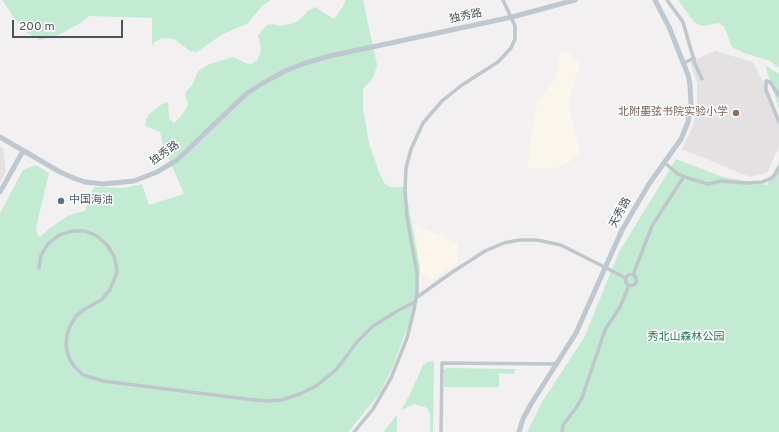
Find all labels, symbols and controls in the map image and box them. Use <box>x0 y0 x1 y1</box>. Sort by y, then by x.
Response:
street label: 独秀路 <box>448 7 484 27</box>
scale bar <box>14 12 125 38</box>
text: 200 m <box>19 19 55 35</box>
place label: 北附墨弦书院实验小学 <box>618 106 728 120</box>
marker: 北附墨弦书院实验小学 <box>731 108 741 118</box>
street label: 独秀路 <box>148 139 182 169</box>
place label: 中国海油 <box>69 194 113 208</box>
street label: 天秀路 <box>607 195 635 231</box>
marker: 中国海油 <box>56 196 66 206</box>
park label: 秀北山森林公园 <box>648 331 724 345</box>

